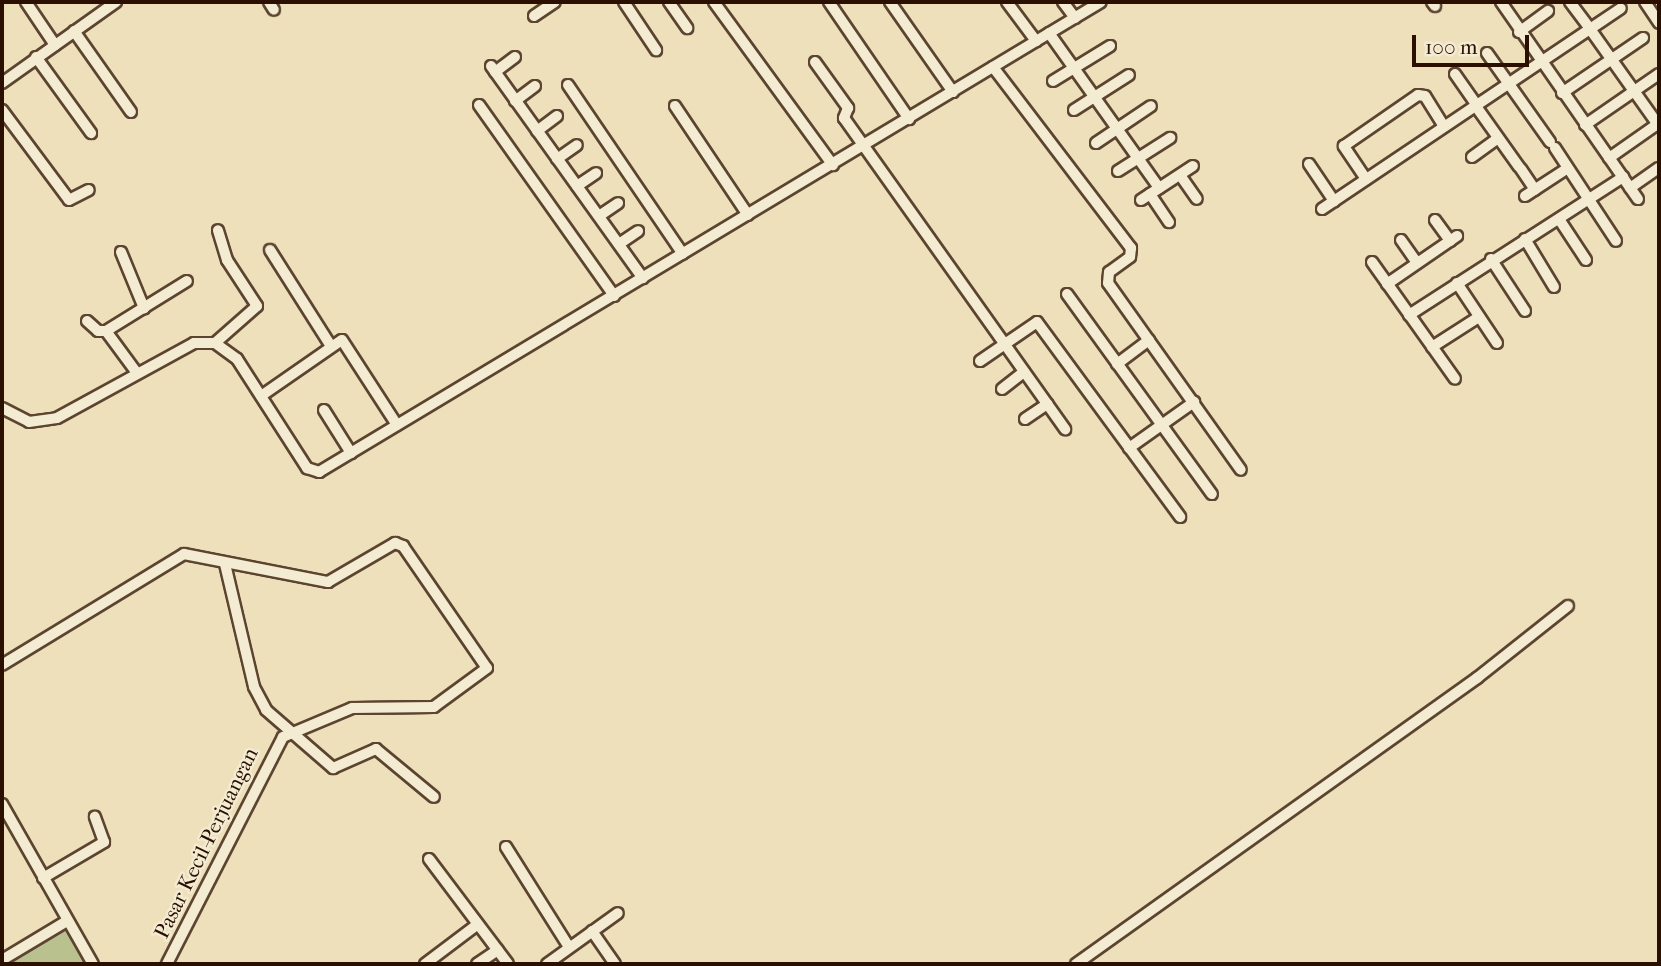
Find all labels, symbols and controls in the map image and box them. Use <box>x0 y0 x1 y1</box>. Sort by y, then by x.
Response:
scale bar <box>1416 21 1533 65</box>
text: 100 m <box>1425 35 1478 59</box>
street label: Pasar Kecil-Perjuangan <box>149 743 263 943</box>

